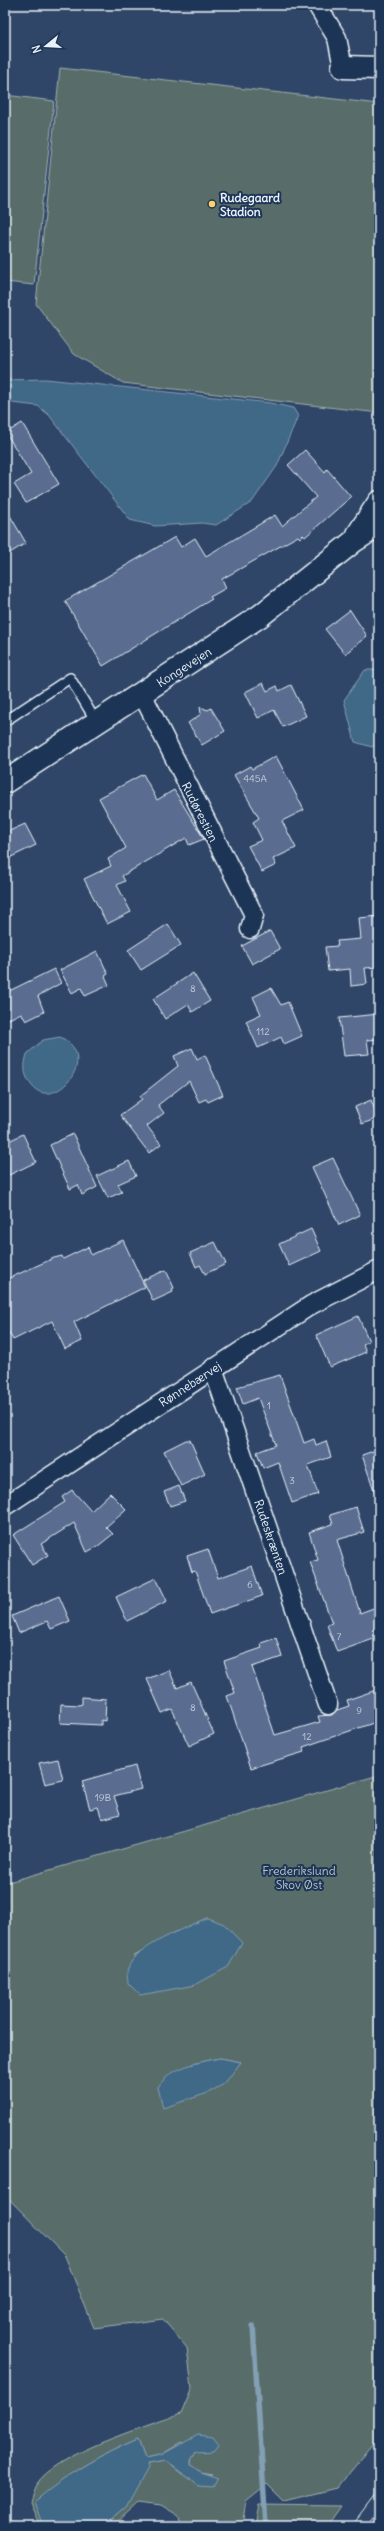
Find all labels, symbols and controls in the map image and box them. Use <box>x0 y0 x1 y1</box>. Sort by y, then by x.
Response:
north arrow <box>26 26 66 66</box>
text: N <box>29 43 44 55</box>
place label: Rudegaard Stadion <box>220 190 280 219</box>
marker: Rudegaard Stadion <box>207 199 217 209</box>
street label: Kongevejen <box>154 644 214 690</box>
house number: 445A <box>243 772 267 785</box>
street label: Rudørestien <box>179 780 221 844</box>
house number: 8 <box>190 982 196 995</box>
house number: 112 <box>256 1025 270 1038</box>
street label: Rønnebærvej <box>156 1358 224 1410</box>
house number: 1 <box>267 1399 271 1412</box>
house number: 3 <box>289 1474 295 1487</box>
street label: Rudeskrænten <box>251 1497 291 1577</box>
house number: 6 <box>247 1578 253 1591</box>
house number: 7 <box>337 1630 342 1643</box>
house number: 8 <box>190 1701 196 1714</box>
house number: 9 <box>356 1704 362 1717</box>
house number: 12 <box>302 1730 312 1743</box>
house number: 19B <box>95 1791 112 1804</box>
park label: Frederikslund Skov Øst <box>262 1863 336 1892</box>

